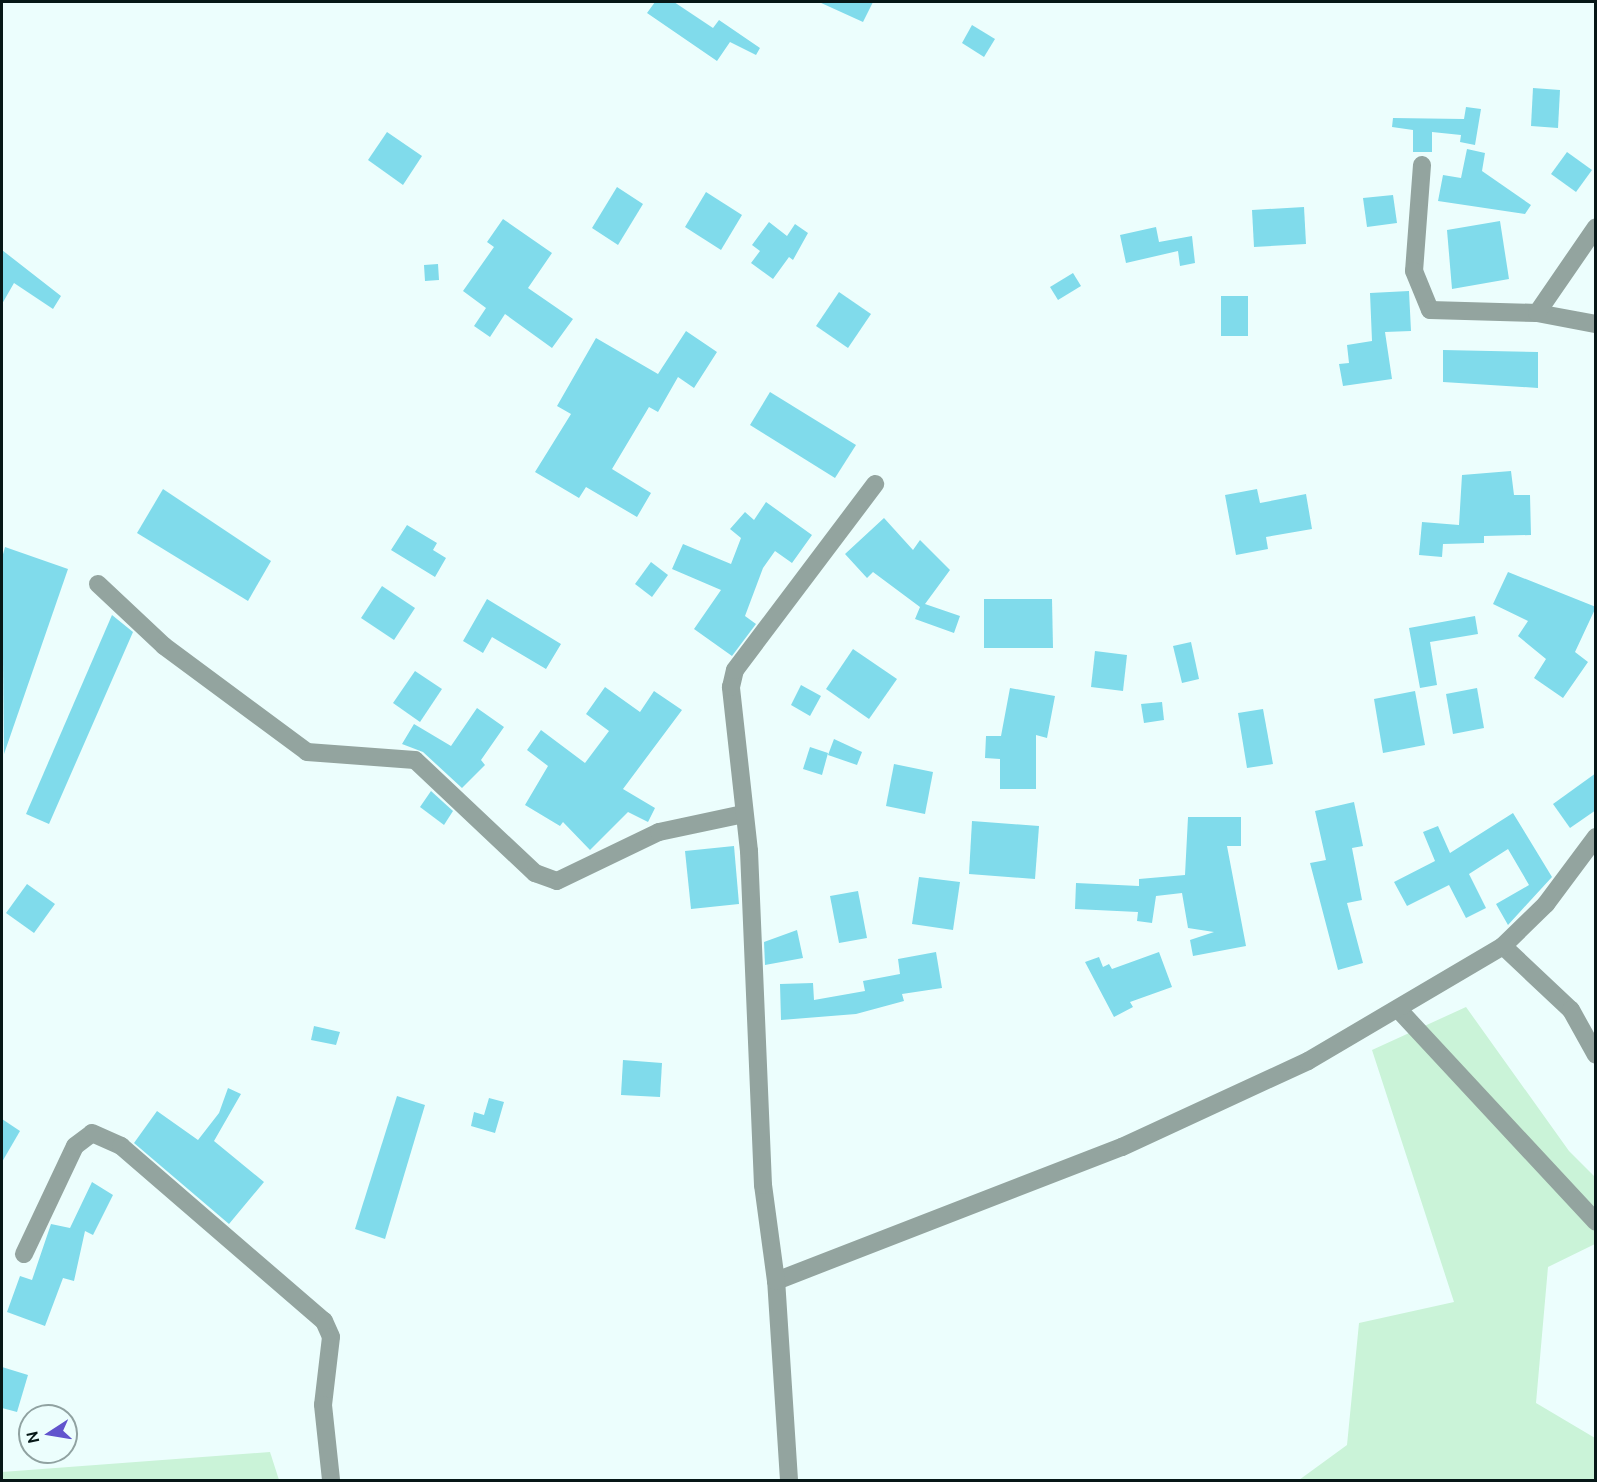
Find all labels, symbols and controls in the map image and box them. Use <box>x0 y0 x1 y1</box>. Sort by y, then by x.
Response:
north arrow <box>18 1404 78 1464</box>
text: N <box>22 1430 42 1445</box>

